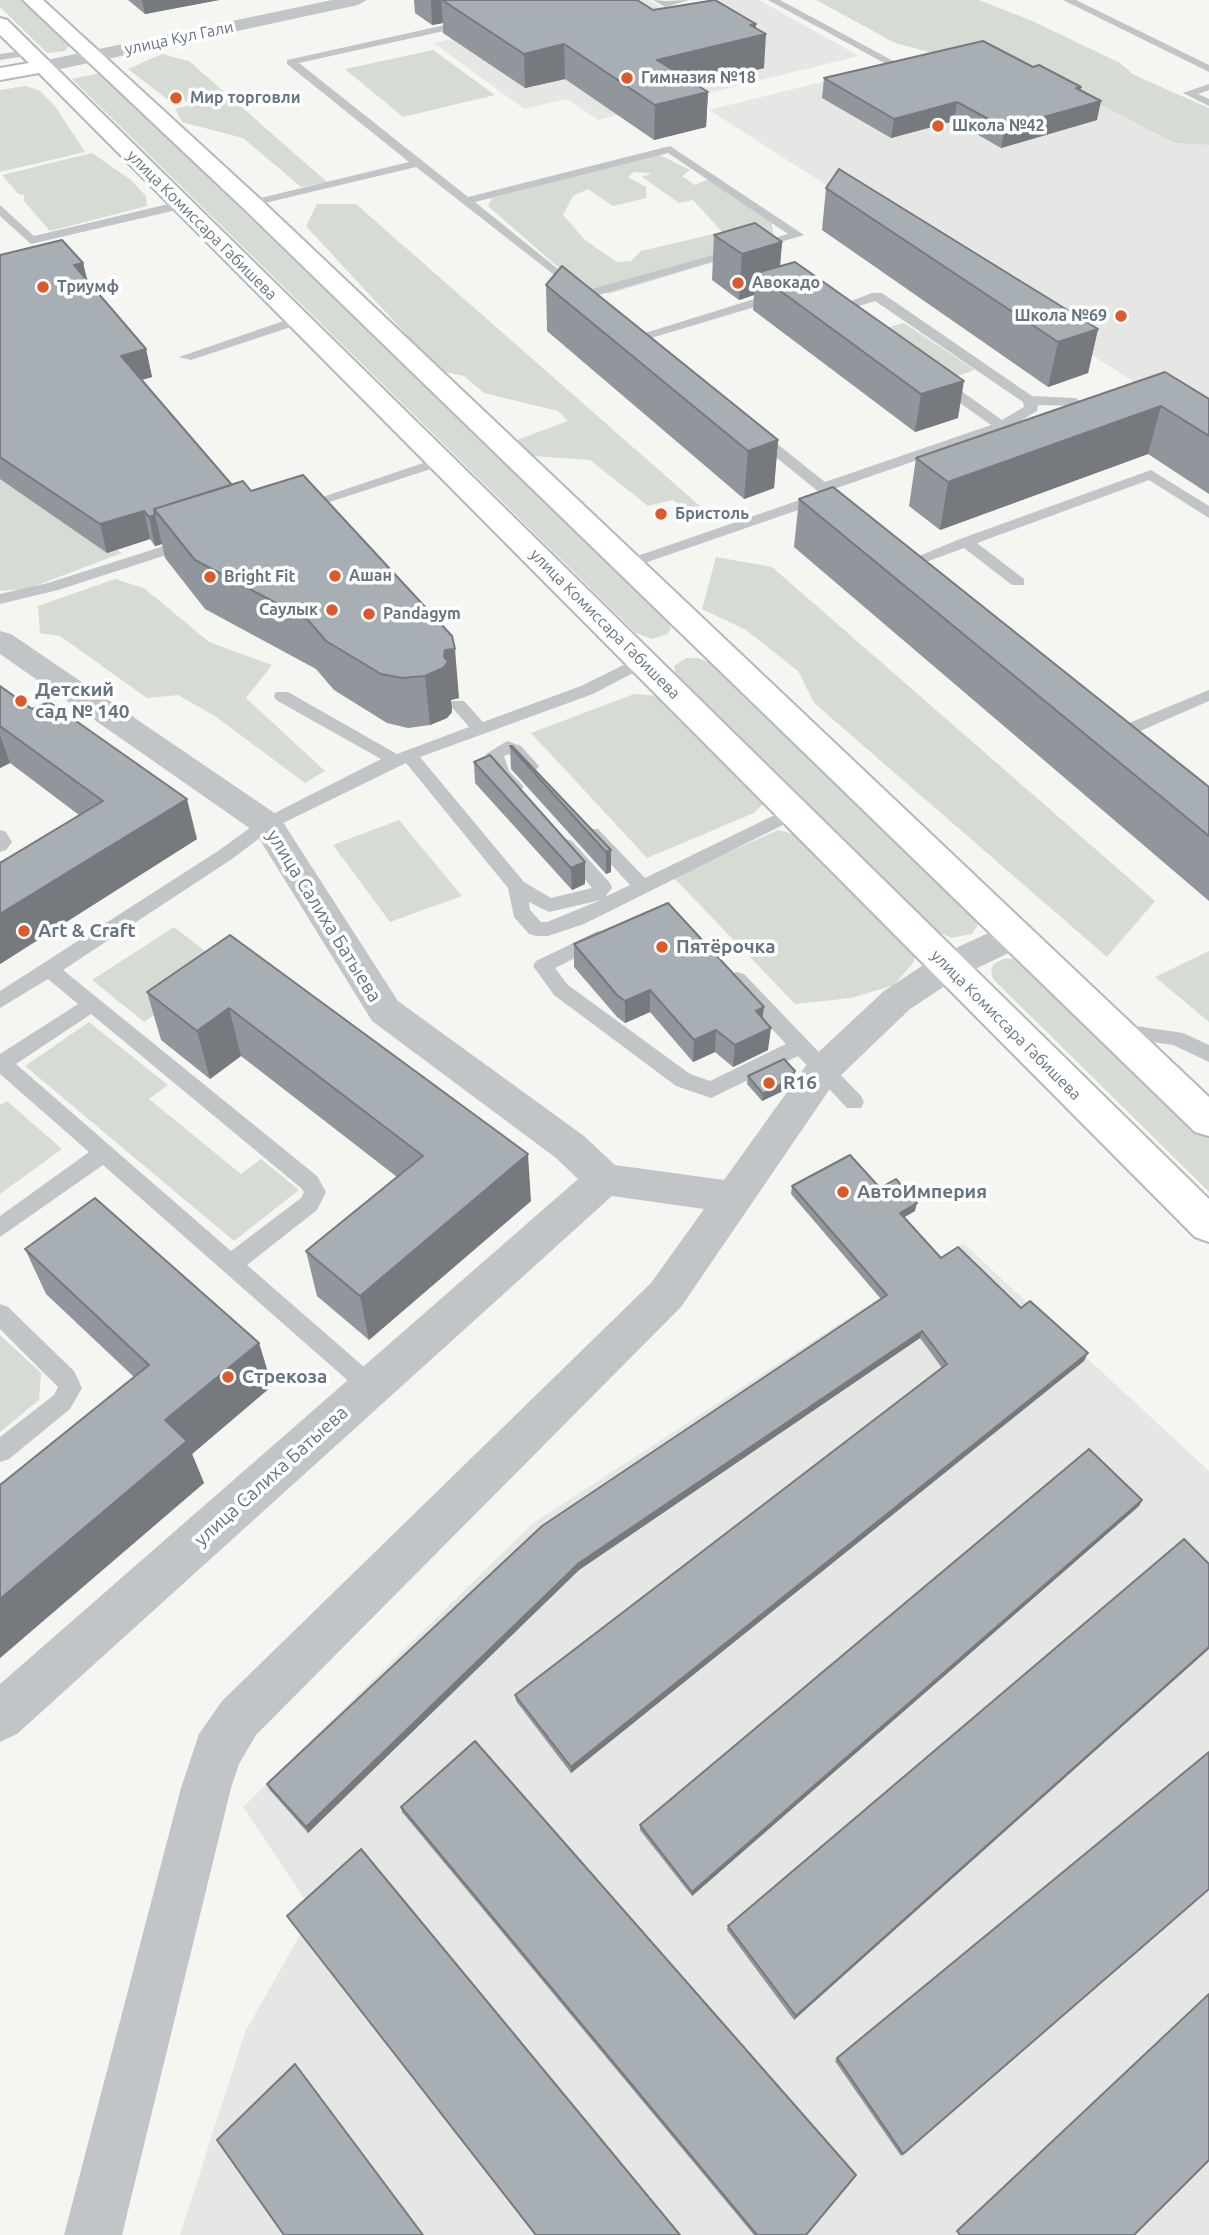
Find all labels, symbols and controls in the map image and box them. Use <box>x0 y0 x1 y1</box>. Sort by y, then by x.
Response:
street label: улица Кул Гали <box>123 17 235 59</box>
place label: Гимназия №18 <box>641 68 756 88</box>
marker: Гимназия №18 <box>619 70 635 86</box>
place label: Мир торговли <box>190 88 300 108</box>
marker: Мир торговли <box>168 90 184 106</box>
place label: Школа №42 <box>952 116 1045 136</box>
marker: Школа №42 <box>930 118 946 134</box>
street label: улица Комиссара Габишева <box>123 146 281 304</box>
place label: Авокадо <box>752 273 820 293</box>
marker: Авокадо <box>730 275 746 291</box>
place label: Триумф <box>57 277 119 297</box>
marker: Триумф <box>35 279 51 295</box>
place label: Школа №69 <box>1014 306 1107 326</box>
marker: Школа №69 <box>1113 308 1129 324</box>
place label: Бристоль <box>675 504 749 524</box>
marker: Бристоль <box>653 506 669 522</box>
street label: улица Комиссара Габишева <box>526 545 684 703</box>
place label: Ашан <box>349 566 392 586</box>
place label: Bright Fit <box>224 567 295 587</box>
marker: Ашан <box>327 568 343 584</box>
marker: Bright Fit <box>202 569 218 585</box>
place label: Саулык <box>259 600 318 620</box>
marker: Саулык <box>324 602 340 618</box>
place label: Pandagym <box>383 604 461 624</box>
marker: Pandagym <box>361 606 377 622</box>
place label: Детский сад № 140 <box>35 679 129 723</box>
marker: Детский сад № 140 <box>13 693 29 709</box>
street label: улица Салиха Батыева <box>262 826 386 1006</box>
place label: Art & Craft <box>38 920 136 942</box>
marker: Art & Craft <box>16 923 32 939</box>
place label: Пятёрочка <box>676 936 775 958</box>
marker: Пятёрочка <box>654 939 670 955</box>
street label: улица Комиссара Габишева <box>927 946 1085 1104</box>
place label: R16 <box>783 1072 817 1094</box>
marker: R16 <box>761 1075 777 1091</box>
place label: АвтоИмперия <box>857 1181 987 1203</box>
marker: АвтоИмперия <box>835 1184 851 1200</box>
place label: Стрекоза <box>242 1366 327 1388</box>
marker: Стрекоза <box>220 1369 236 1385</box>
street label: улица Салиха Батыева <box>190 1401 352 1551</box>

